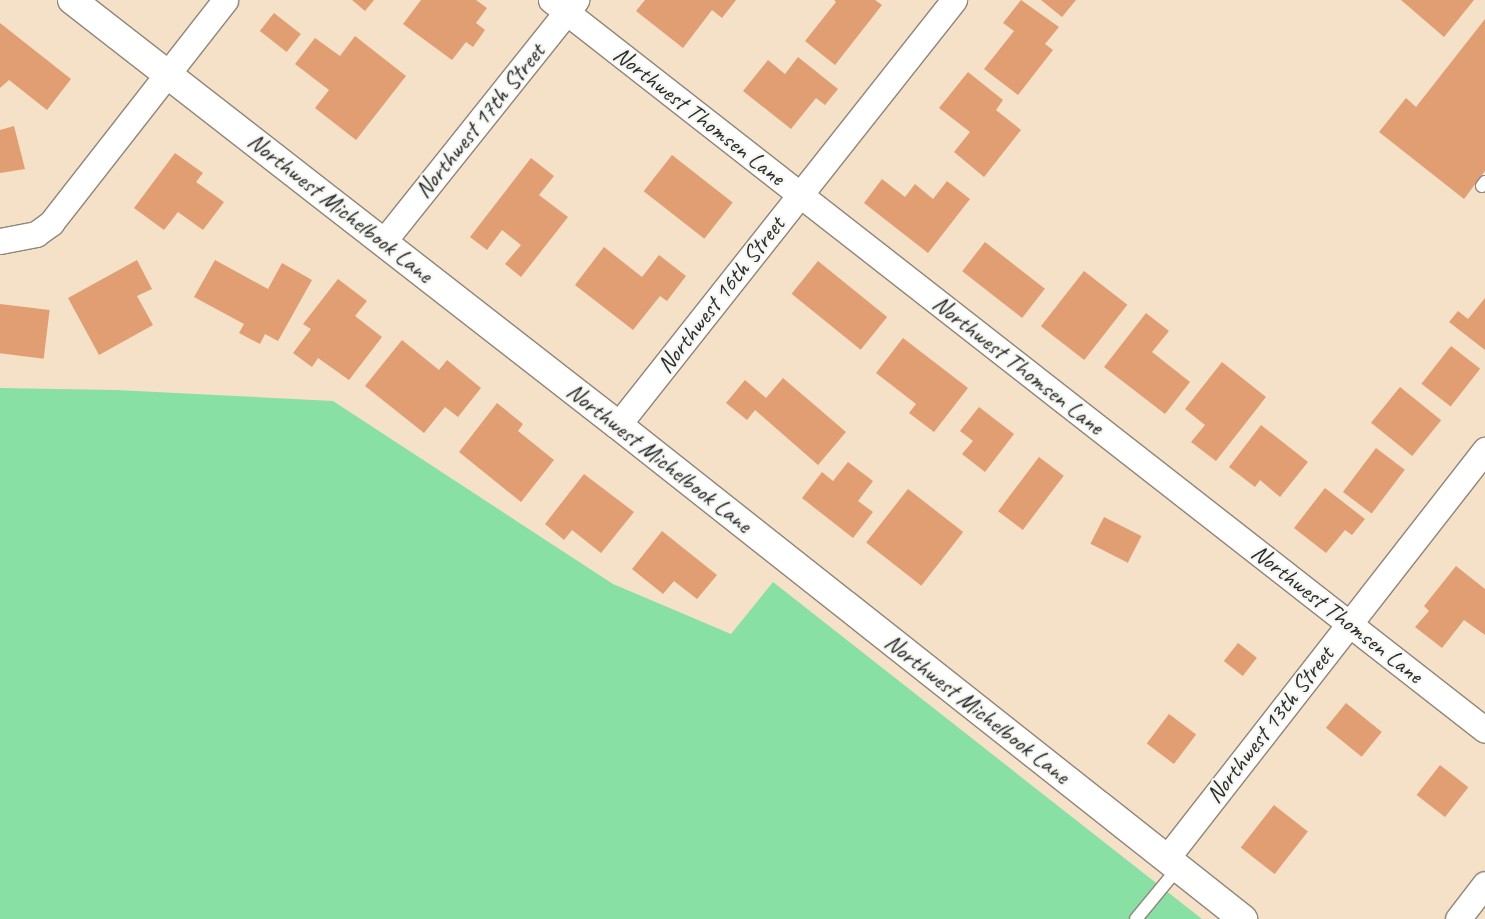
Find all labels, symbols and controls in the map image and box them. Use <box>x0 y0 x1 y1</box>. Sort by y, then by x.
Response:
street label: Northwest 17th Street <box>409 38 551 204</box>
street label: Northwest Thomsen Lane <box>607 40 791 192</box>
street label: Northwest Michelbook Lane <box>242 127 438 289</box>
street label: Northwest 16th Street <box>651 211 791 379</box>
street label: Northwest Thomsen Lane <box>926 289 1110 441</box>
street label: Northwest Michelbook Lane <box>561 377 757 539</box>
street label: Northwest Thomsen Lane <box>1245 538 1429 690</box>
street label: Northwest Michelbook Lane <box>879 628 1075 790</box>
street label: Northwest 13th Street <box>1200 641 1340 809</box>

